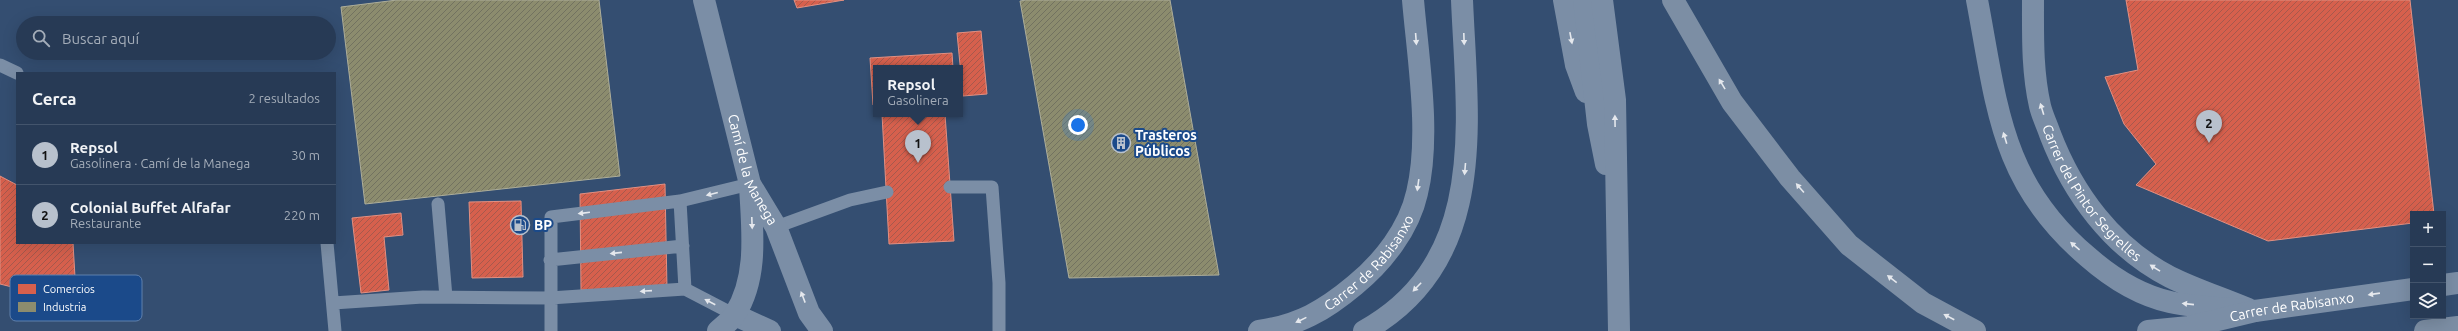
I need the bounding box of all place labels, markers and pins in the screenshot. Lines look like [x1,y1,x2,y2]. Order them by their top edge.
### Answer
pin: 2 [2196,110,2222,143]
place label: Trasteros Públicos [1135,127,1197,159]
pin: 1 [905,130,931,163]
building icon: Trasteros Públicos [1110,132,1132,154]
fuel station icon: BP [509,214,531,236]
place label: BP [534,217,552,233]

